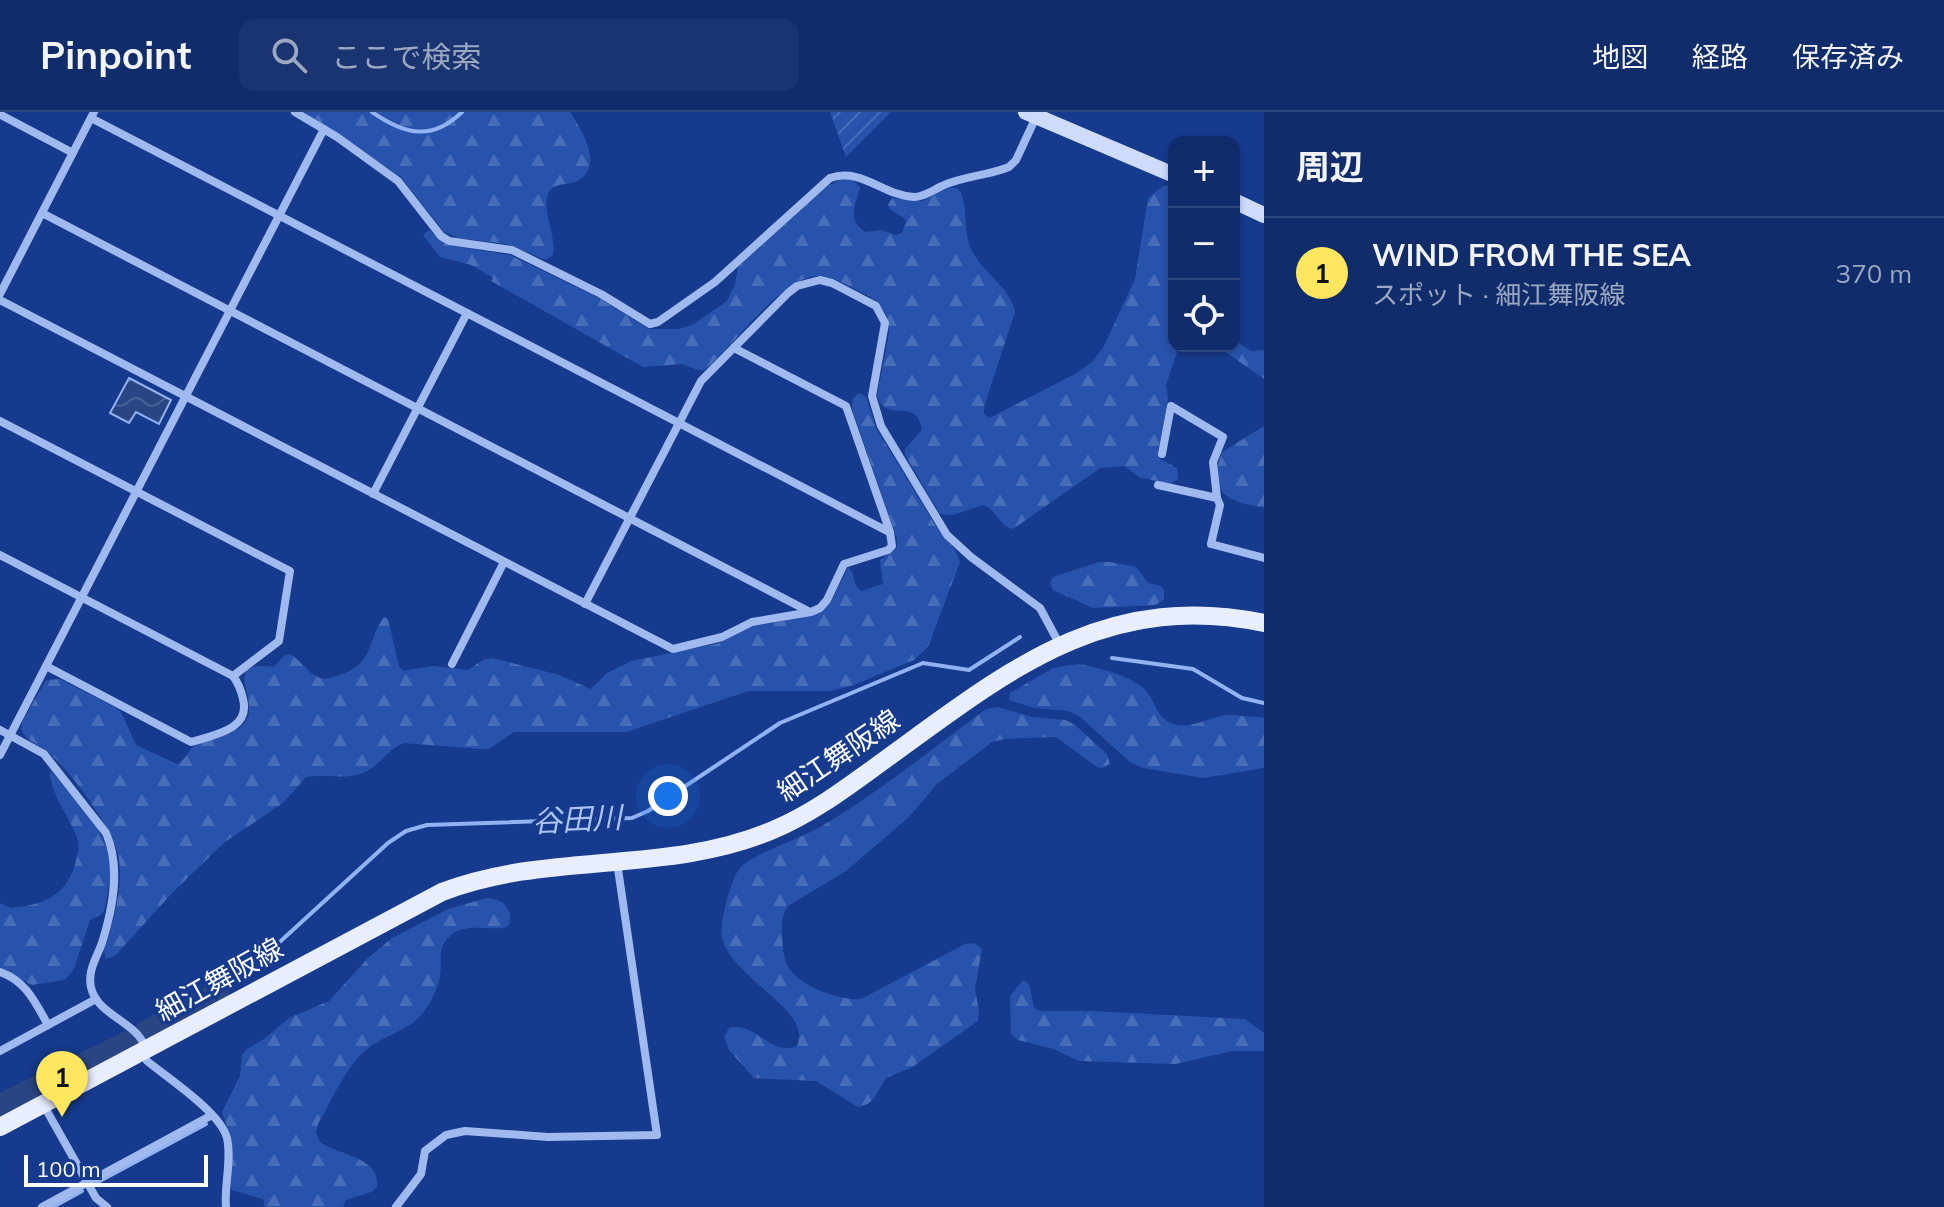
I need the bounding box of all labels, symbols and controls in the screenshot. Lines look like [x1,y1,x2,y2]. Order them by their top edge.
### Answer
search box [239,19,799,91]
text: Pinpoint [40,31,191,79]
icon: search [267,33,311,77]
text: ここで検索 [331,38,481,76]
text: 地図 [1592,39,1648,74]
text: 経路 [1692,39,1748,74]
text: 保存済み [1792,39,1904,74]
map controls [1168,136,1240,352]
button: + [1168,136,1240,208]
text: 周辺 [1296,145,1364,188]
button: − [1168,208,1240,280]
text: WIND FROM THE SEA [1372,236,1691,274]
text: 1 [1314,257,1330,290]
text: 370 m [1836,257,1912,290]
text: スポット · 細江舞阪線 [1372,278,1626,311]
button: locate [1168,280,1240,352]
street label: 細江舞阪線 [770,701,906,809]
your location [648,776,688,816]
water label: 谷田川 [531,798,626,840]
street label: 細江舞阪線 [149,930,289,1028]
pin: 1 [36,1051,88,1117]
scale bar [24,1151,208,1187]
text: 100 m [36,1155,101,1183]

